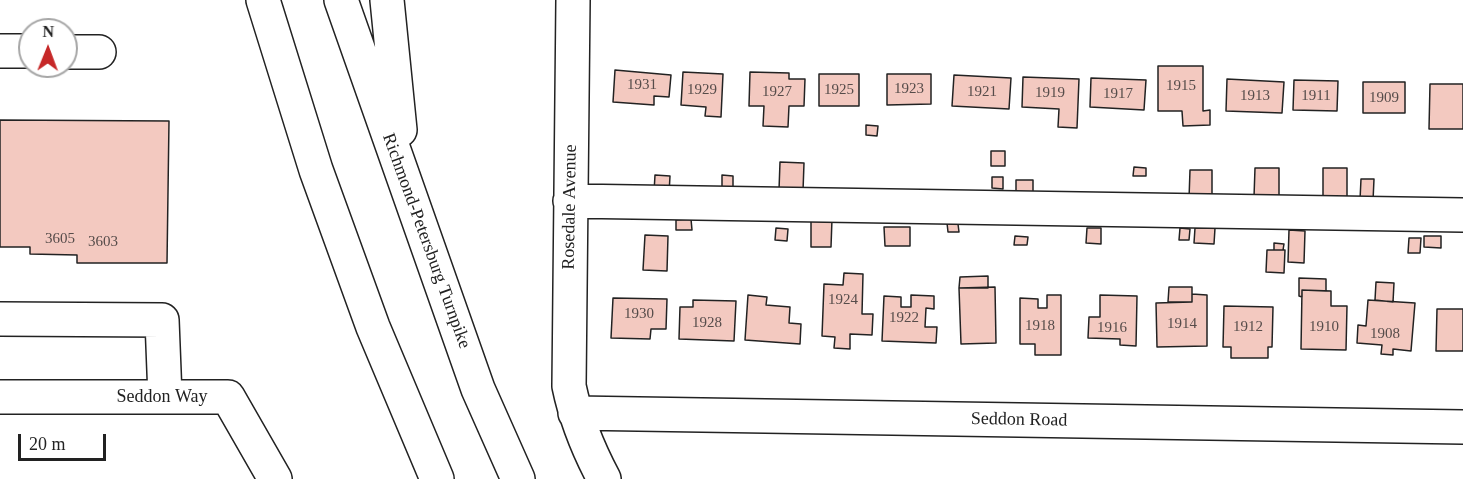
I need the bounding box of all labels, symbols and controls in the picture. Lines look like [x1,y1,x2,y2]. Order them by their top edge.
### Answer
north arrow [18,18,78,78]
text: N [42,23,54,40]
house number: 1931 [627,76,657,94]
house number: 1915 [1166,77,1196,95]
house number: 1923 [894,80,924,98]
house number: 1929 [687,81,717,99]
house number: 1925 [824,81,854,99]
house number: 1927 [762,83,792,101]
house number: 1921 [967,83,997,101]
house number: 1919 [1035,84,1065,102]
house number: 1917 [1103,85,1133,103]
house number: 1913 [1240,87,1270,105]
house number: 1911 [1301,87,1331,105]
house number: 1909 [1369,89,1399,107]
street label: Richmond-Petersburg Turnpike [377,130,475,352]
street label: Rosedale Avenue [558,144,582,270]
house number: 3605 [45,230,75,248]
house number: 3603 [88,233,118,251]
house number: 1924 [828,291,858,309]
house number: 1930 [624,305,654,323]
house number: 1922 [889,309,919,327]
house number: 1928 [692,314,722,332]
house number: 1914 [1167,315,1197,333]
house number: 1918 [1025,317,1055,335]
house number: 1912 [1233,318,1263,336]
house number: 1910 [1309,318,1339,336]
house number: 1916 [1097,319,1127,337]
house number: 1908 [1370,325,1400,343]
street label: Seddon Way [116,386,208,408]
street label: Seddon Road [971,408,1067,432]
scale bar [21,422,110,460]
text: 20 m [29,434,66,454]

